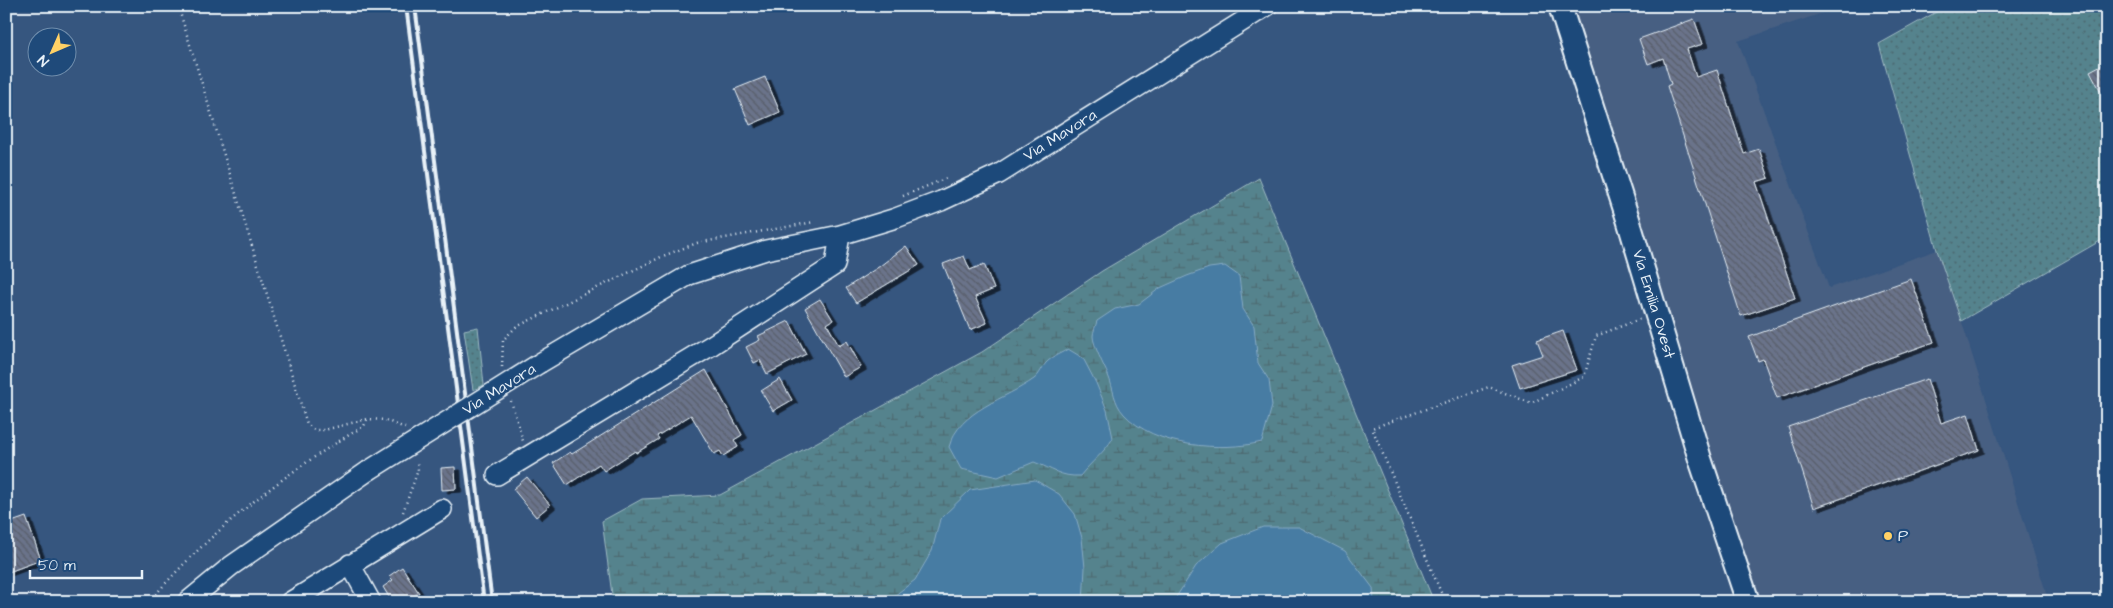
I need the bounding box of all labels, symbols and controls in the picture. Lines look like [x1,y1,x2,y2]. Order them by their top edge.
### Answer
north arrow [28,28,78,78]
text: N [33,50,54,71]
street label: Via Mavora [1019,104,1101,166]
street label: Via Emilia Ovest [1627,247,1681,362]
street label: Via Mavora [458,358,540,420]
place label: P [1898,525,1908,547]
marker: P [1882,530,1894,542]
scale bar [30,548,142,580]
text: 50 m [38,555,76,576]

